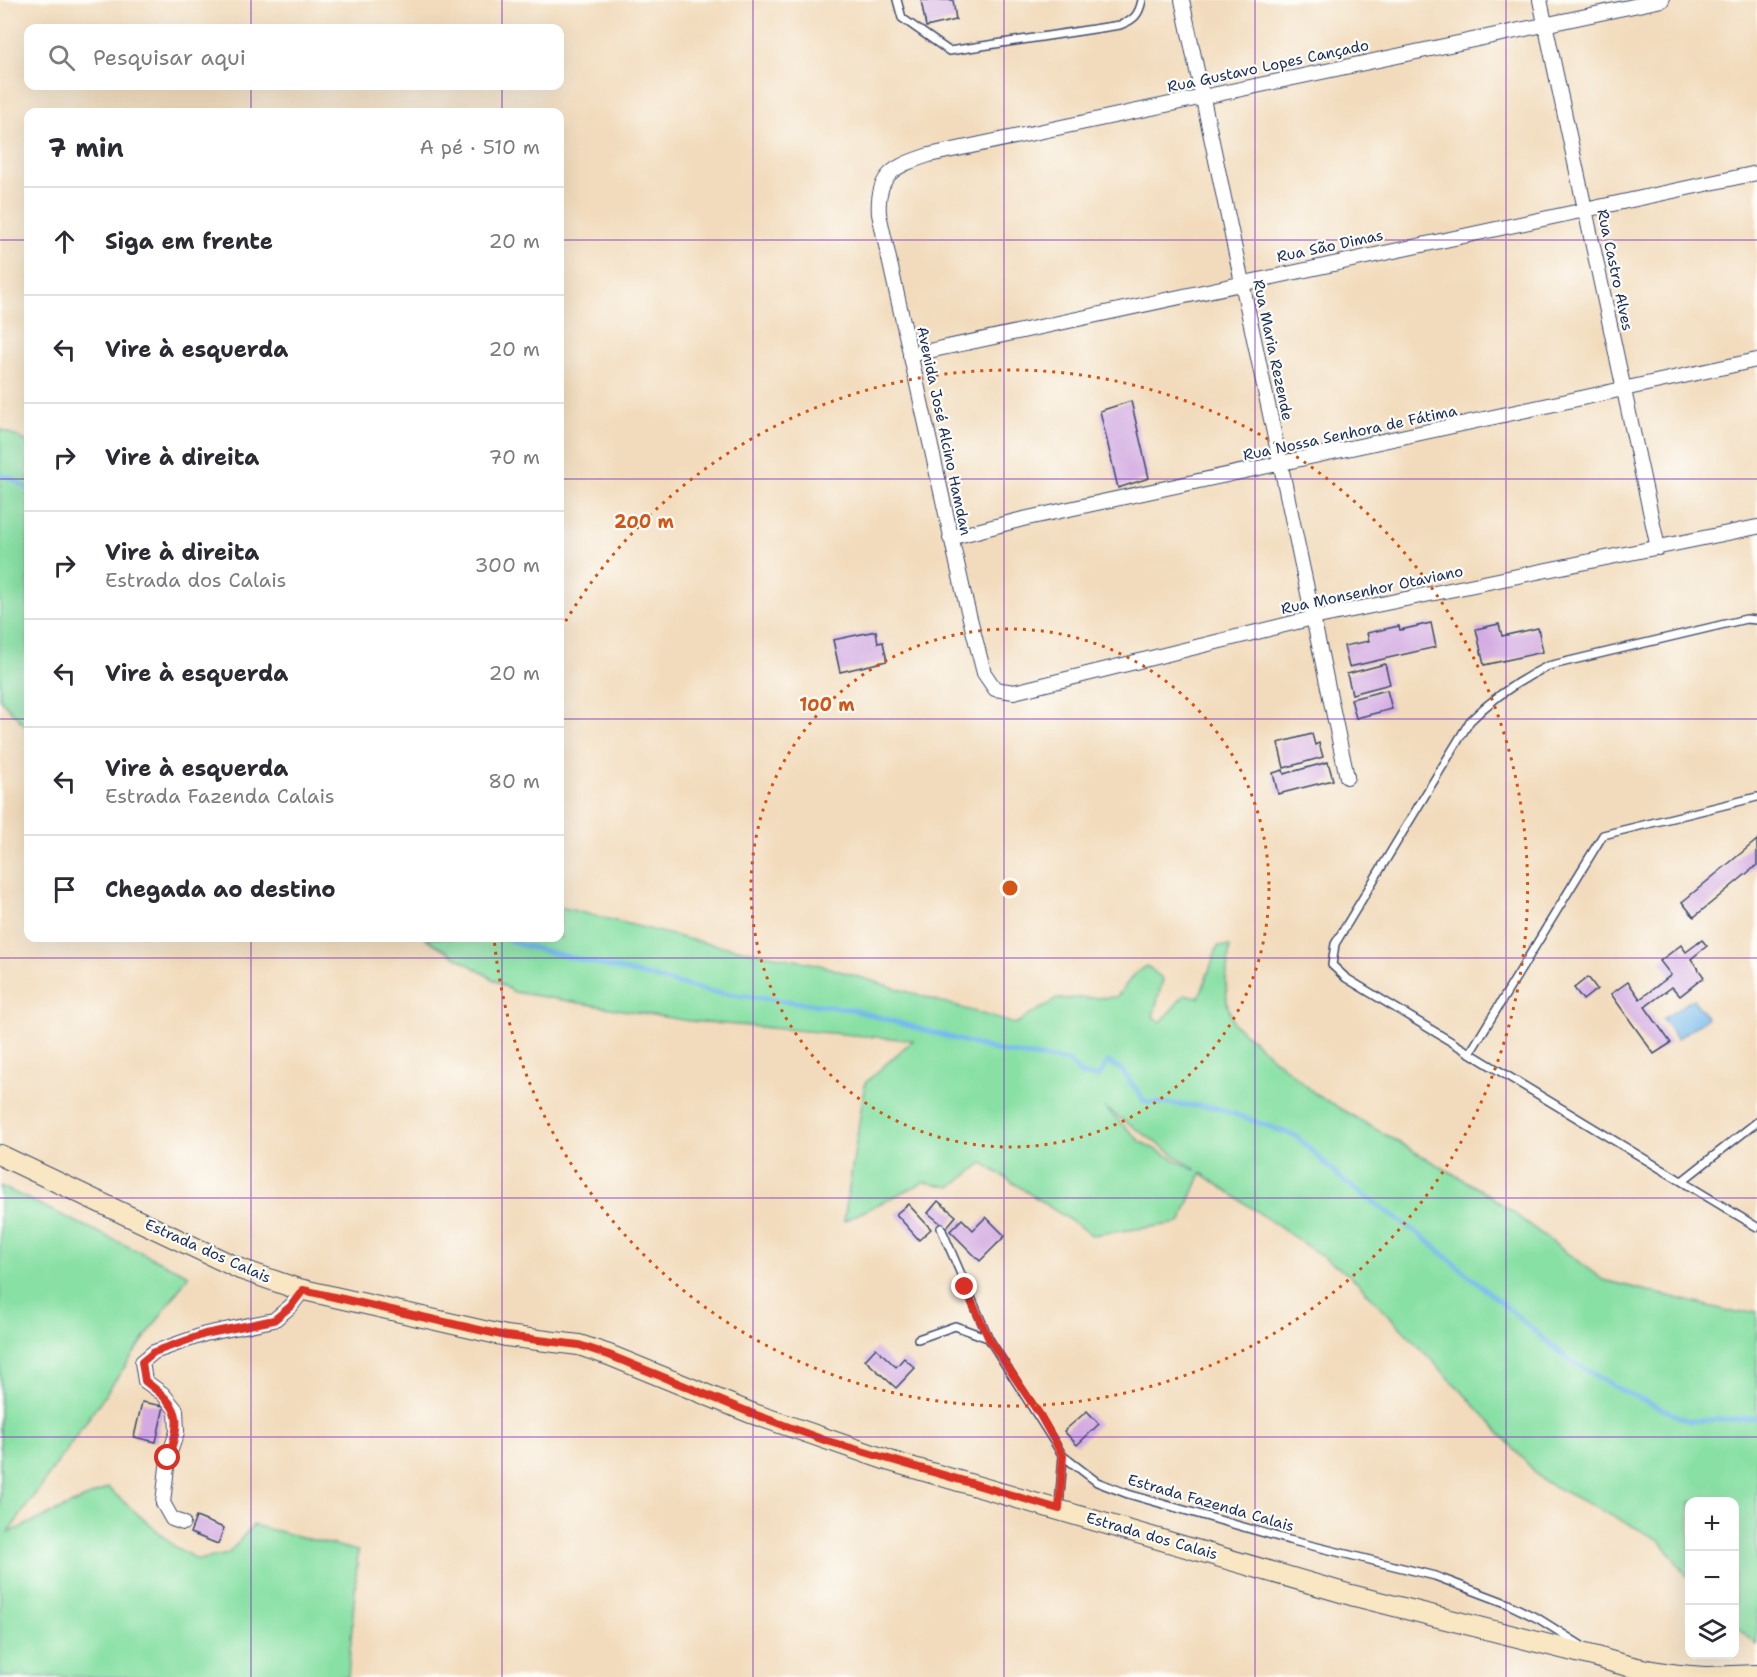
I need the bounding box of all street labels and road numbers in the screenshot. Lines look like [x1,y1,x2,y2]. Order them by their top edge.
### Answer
street label: Rua Gustavo Lopes Cançado [1165,35,1371,97]
street label: Rua Castro Alves [1592,207,1638,333]
street label: Rua São Dimas [1275,225,1385,267]
street label: Rua Maria Rezende [1248,278,1298,422]
street label: Avenida José Alcino Hamdan [912,325,976,537]
street label: Rua Nossa Senhora de Fátima [1241,400,1460,465]
street label: Rua Monsenhor Otaviano [1279,561,1465,619]
street label: Estrada dos Calais [142,1214,274,1288]
street label: Estrada Fazenda Calais [1125,1470,1297,1536]
street label: Estrada dos Calais [1084,1508,1220,1564]

